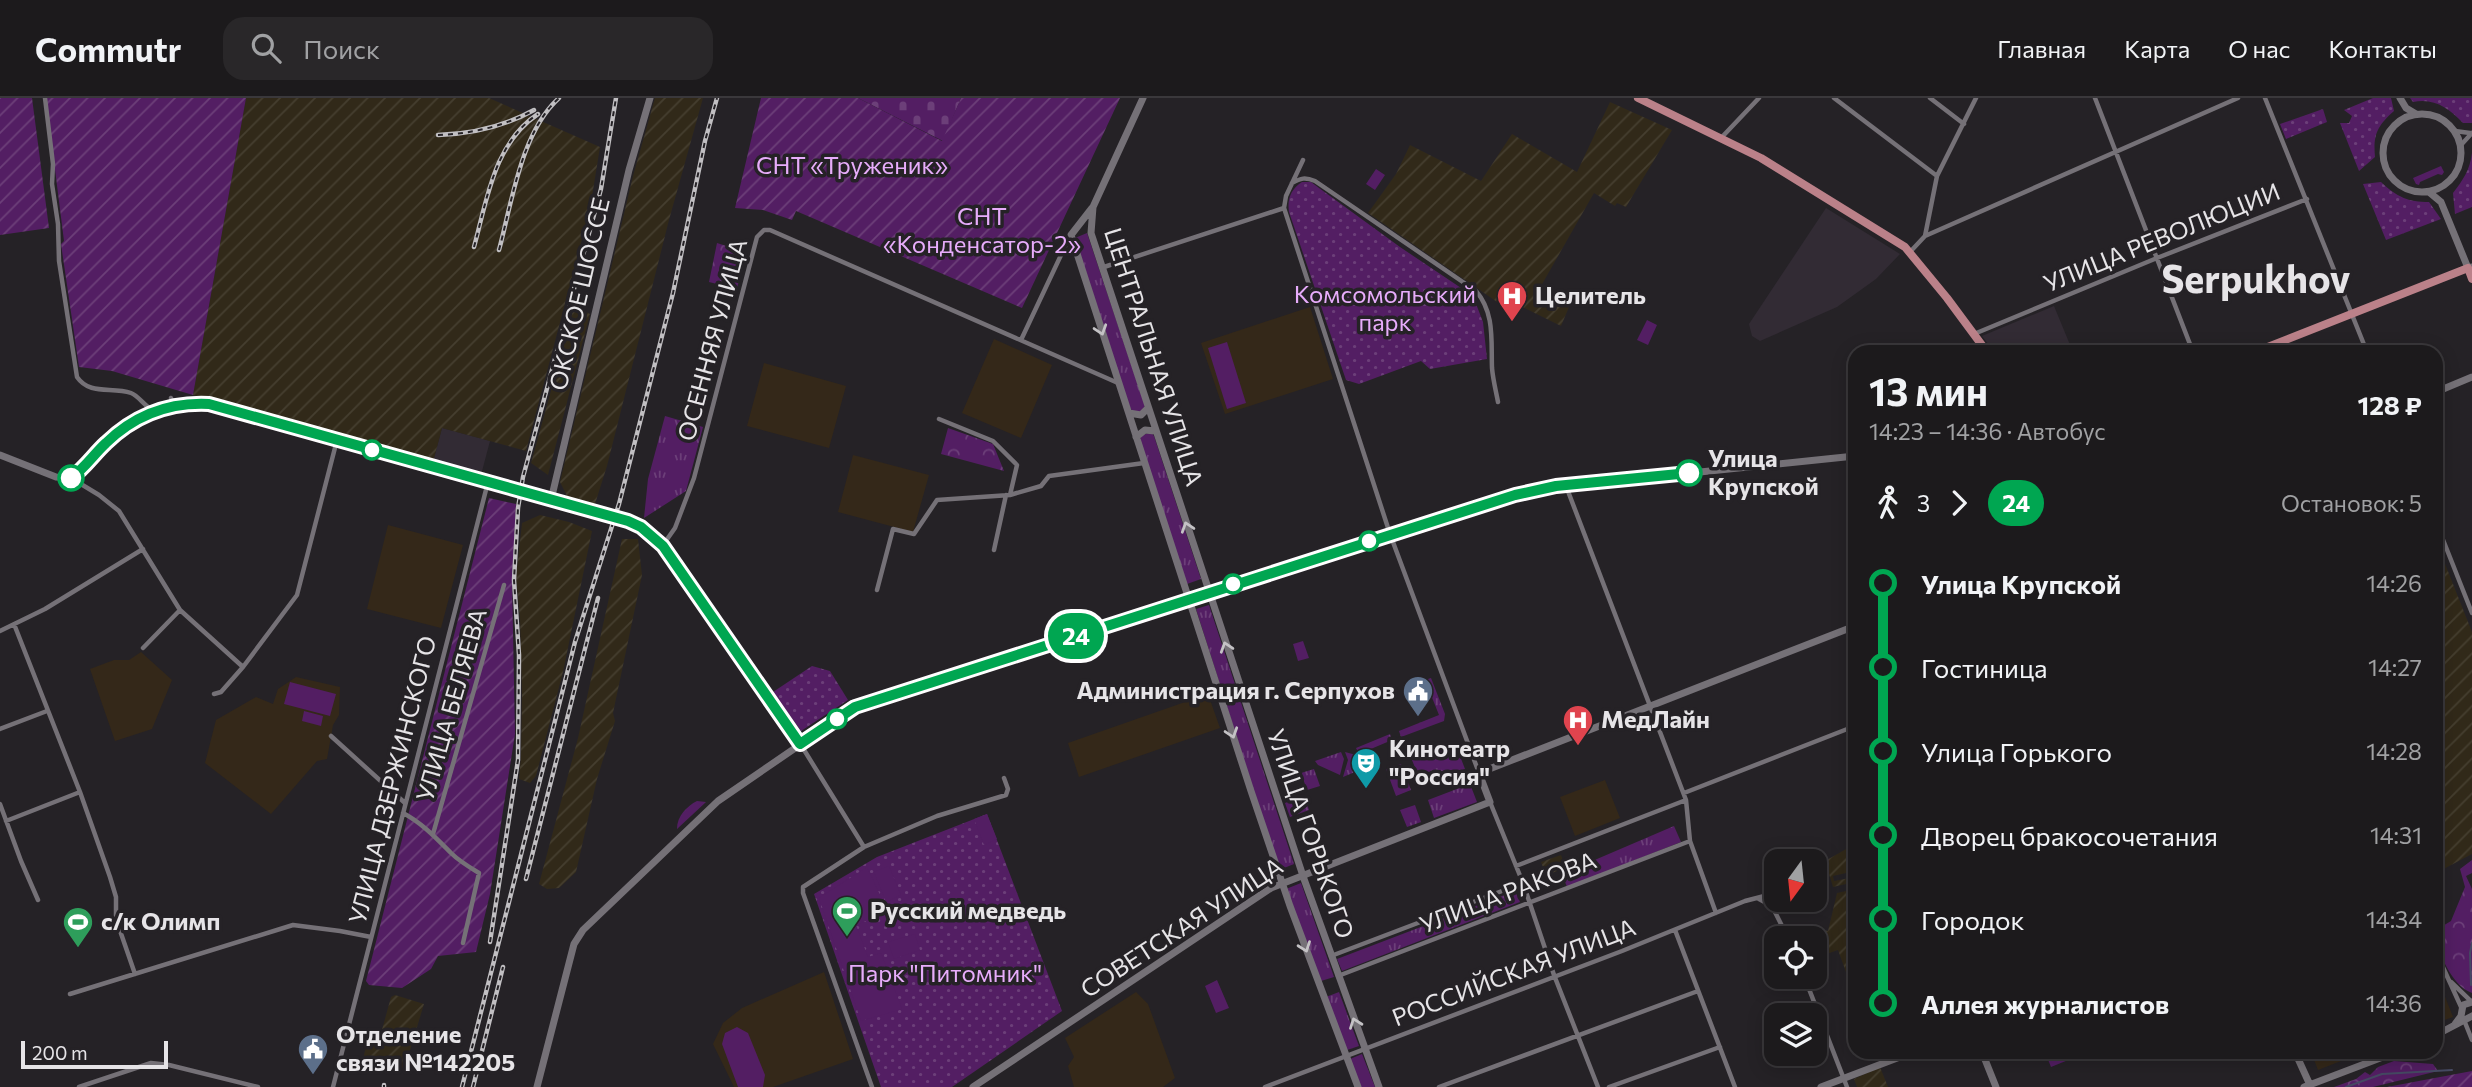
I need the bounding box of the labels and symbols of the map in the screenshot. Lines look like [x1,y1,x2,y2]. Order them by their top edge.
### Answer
park label: СНТ «Труженик» [756,150,948,179]
street label: УЛИЦА РЕВОЛЮЦИИ [2039,176,2284,297]
street label: ОКСКОЕ ШОССЕ [542,194,615,393]
park label: СНТ «Конденсатор-2» [883,201,1081,258]
street label: ЦЕНТРАЛЬНАЯ УЛИЦА [1099,224,1210,489]
street label: ОСЕННЯЯ УЛИЦА [671,235,752,444]
district label: Serpukhov [2161,254,2351,301]
park label: Комсомольский парк [1294,279,1476,336]
hospital icon: Целитель [1495,279,1529,323]
place label: Целитель [1535,280,1646,309]
one-way arrow [1093,323,1107,335]
unlabelled marker [362,440,382,460]
place label: Улица Крупской [1708,443,1819,500]
marker: Улица Крупской [1676,460,1702,486]
unlabelled marker [58,465,84,491]
one-way arrow [1181,522,1195,534]
unlabelled marker [1359,531,1379,551]
unlabelled marker [1223,574,1243,594]
street label: УЛИЦА БЕЛЯЕВА [409,605,492,804]
line badge: 24 [1044,613,1108,659]
street label: УЛИЦА ДЗЕРЖИНСКОГО [342,633,441,927]
one-way arrow [1220,641,1235,653]
public building icon: Администрация г. Серпухов [1401,674,1435,718]
place label: Администрация г. Серпухов [1076,675,1395,704]
hospital icon: МедЛайн [1561,703,1595,747]
place label: МедЛайн [1601,704,1710,733]
unlabelled marker [827,709,847,729]
street label: УЛИЦА ГОРЬКОГО [1262,725,1361,942]
one-way arrow [1223,727,1238,739]
place label: Кинотеатр "Россия" [1389,733,1510,790]
theatre icon: Кинотеатр "Россия" [1349,746,1383,790]
street label: УЛИЦА РАКОВА [1415,845,1600,939]
north arrow [1764,849,1827,912]
street label: СОВЕТСКАЯ УЛИЦА [1075,851,1288,1003]
sports icon: Русский медведь [830,894,864,938]
place label: Русский медведь [870,895,1066,924]
sports icon: с/к Олимп [61,905,95,949]
place label: с/к Олимп [101,906,220,935]
street label: РОССИЙСКАЯ УЛИЦА [1388,912,1639,1031]
one-way arrow [1297,940,1311,952]
park label: Парк "Питомник" [848,958,1042,987]
one-way arrow [1349,1018,1363,1030]
place label: Отделение связи №142205 [336,1019,515,1076]
public building icon: Отделение связи №142205 [296,1032,330,1076]
scale bar [21,1038,168,1070]

